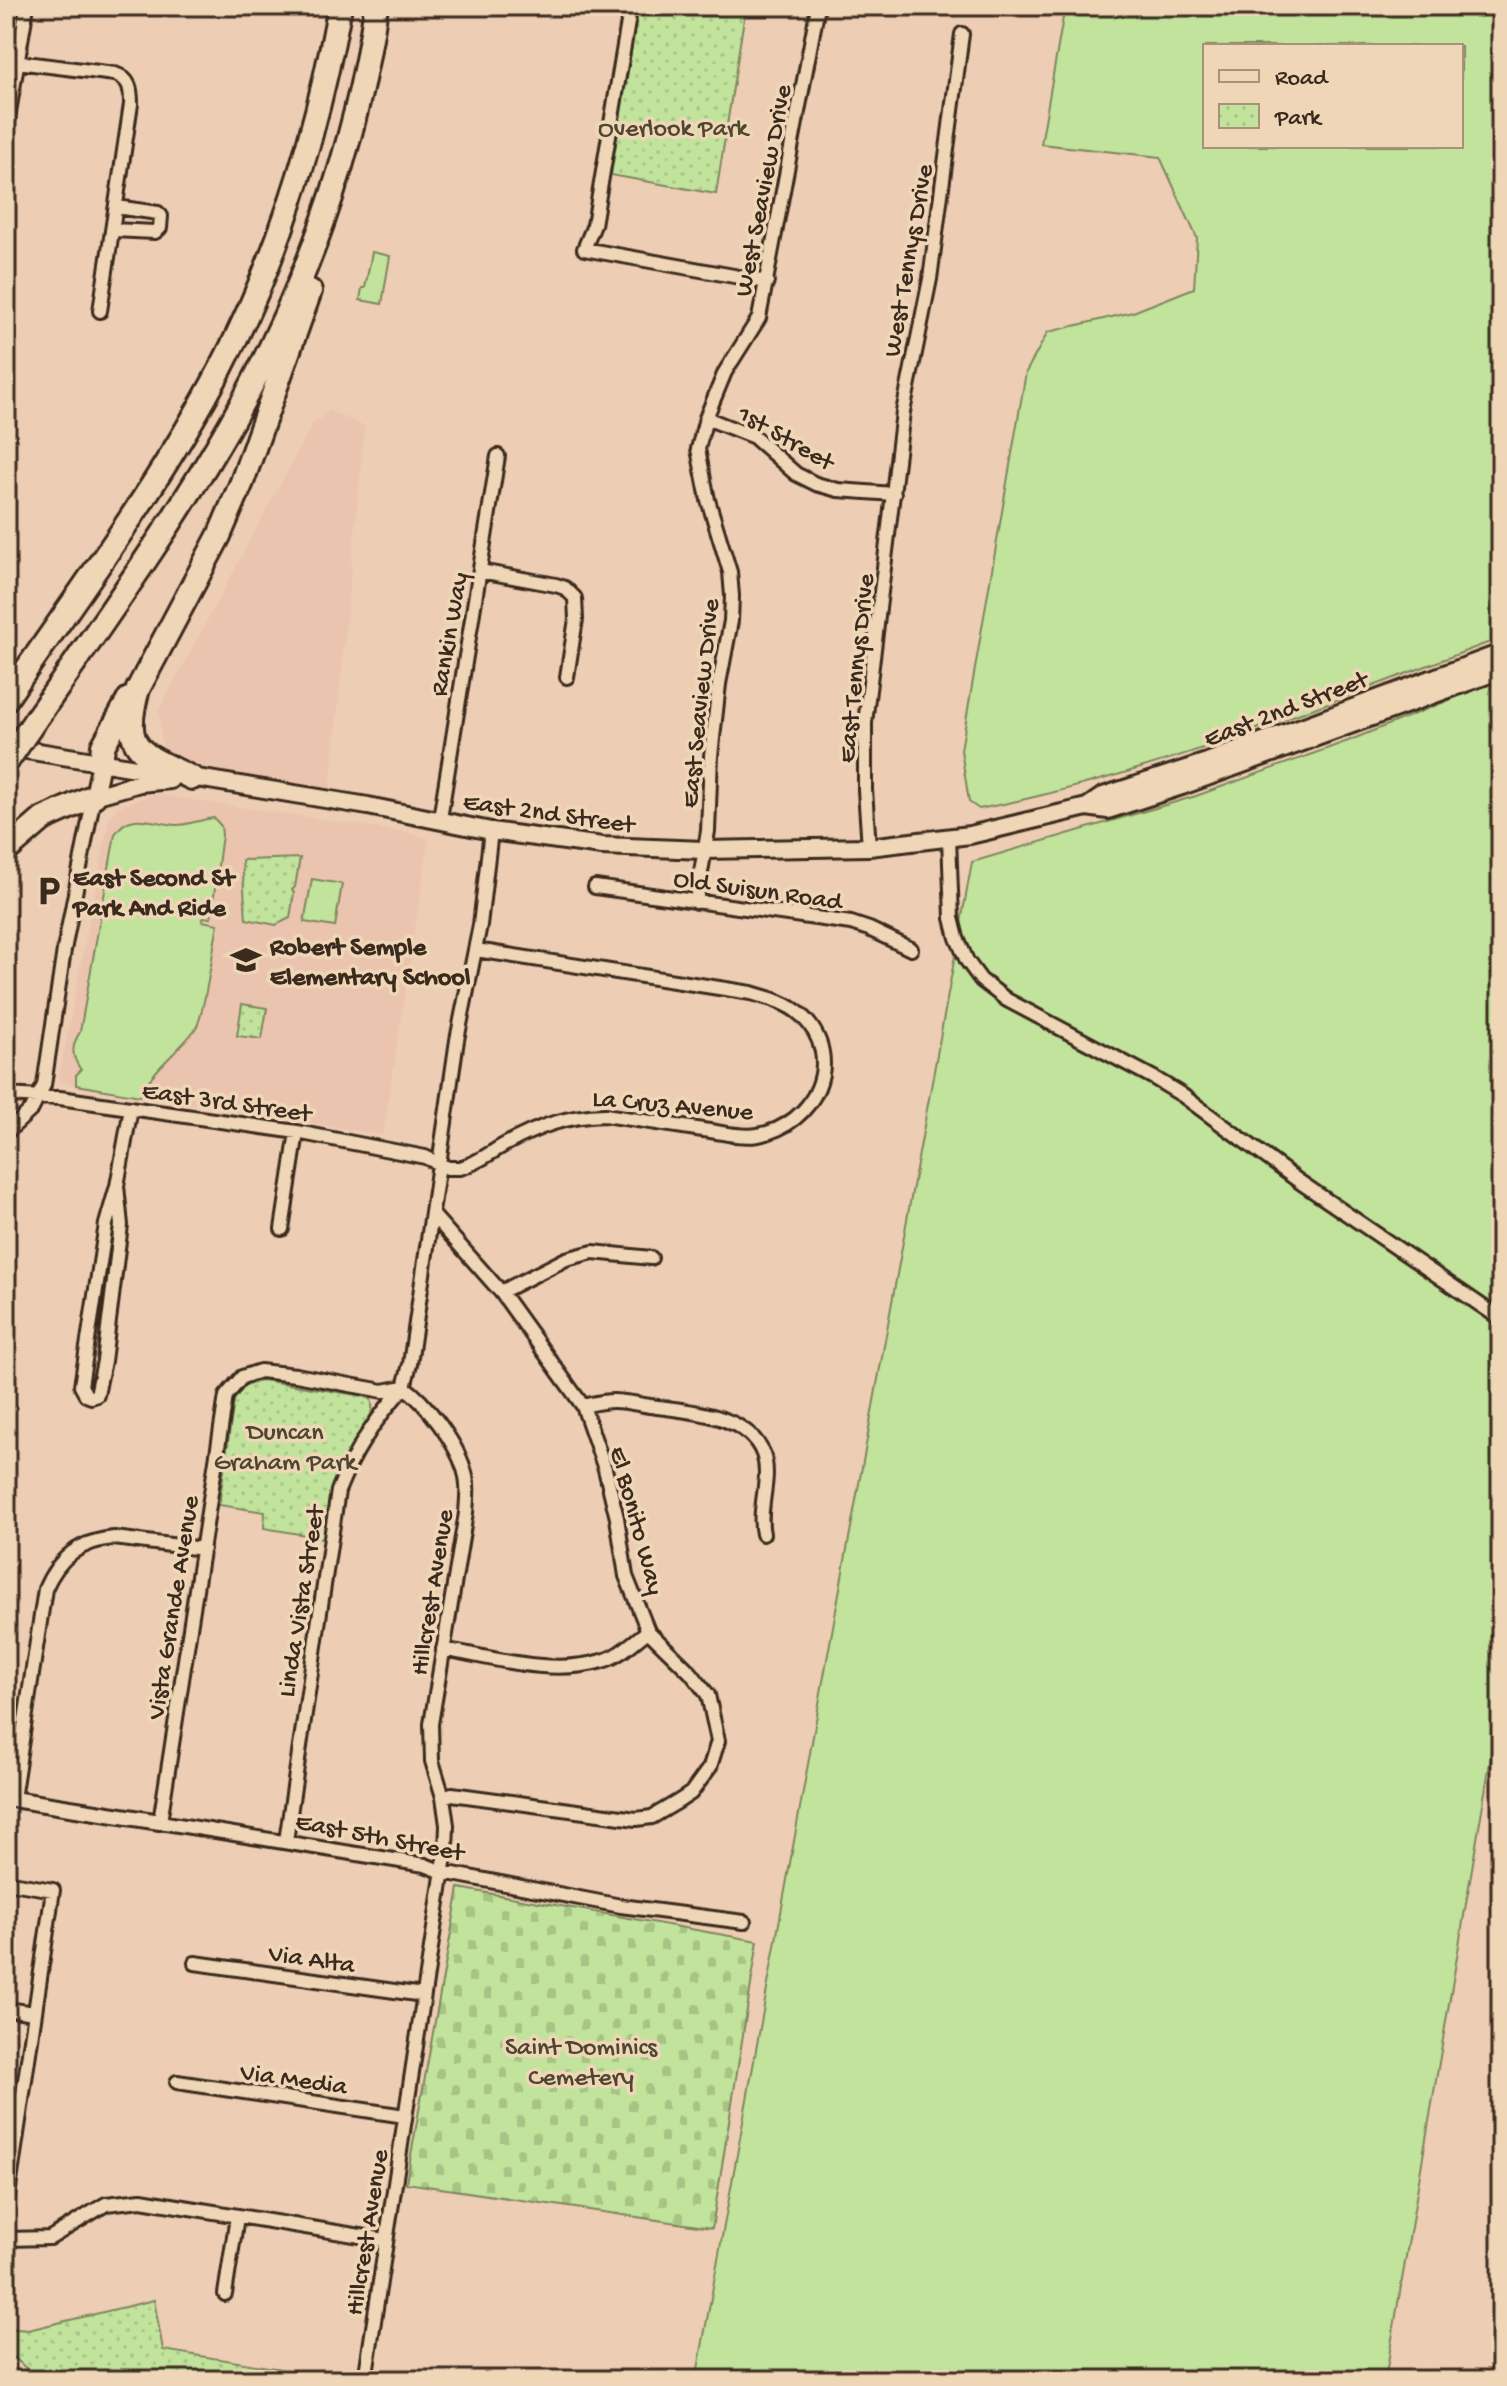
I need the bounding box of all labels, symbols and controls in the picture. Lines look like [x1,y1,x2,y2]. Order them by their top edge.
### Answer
legend [1203,44,1463,148]
text: Road [1275,65,1329,94]
street label: West Seaview Drive [730,82,801,299]
text: Park [1274,105,1323,134]
park label: Overlook Park [598,115,750,146]
street label: West Tennys Drive [878,161,943,360]
street label: 1st Street [730,399,841,481]
street label: Rankin Way [425,570,478,699]
street label: East Tennys Drive [833,572,884,765]
street label: East Seaview Drive [676,597,729,810]
street label: East 2nd Street [1200,665,1375,757]
street label: East 2nd Street [461,788,638,843]
place label: East Second St Park And Ride [71,865,237,926]
street label: Old Suisun Road [671,865,845,920]
parking icon: East Second St Park And Ride [32,874,66,908]
place label: Robert Semple Elementary School [269,934,471,995]
school or university icon: Robert Semple Elementary School [229,943,263,977]
street label: East 3rd Street [140,1077,315,1132]
street label: La Cruz Avenue [591,1085,755,1130]
park label: Duncan Graham Park [214,1419,359,1480]
street label: El Bonito Way [600,1444,669,1599]
street label: Vista Grande Avenue [142,1493,209,1723]
street label: Linda Vista Street [273,1501,334,1700]
street label: Hillcrest Avenue [406,1507,463,1678]
street label: East 5th Street [292,1808,468,1871]
street label: Via Alta [265,1940,358,1983]
park label: Saint Dominics Cemetery [505,2034,659,2095]
street label: Via Media [237,2058,350,2105]
street label: Hillcrest Avenue [341,2147,398,2318]

